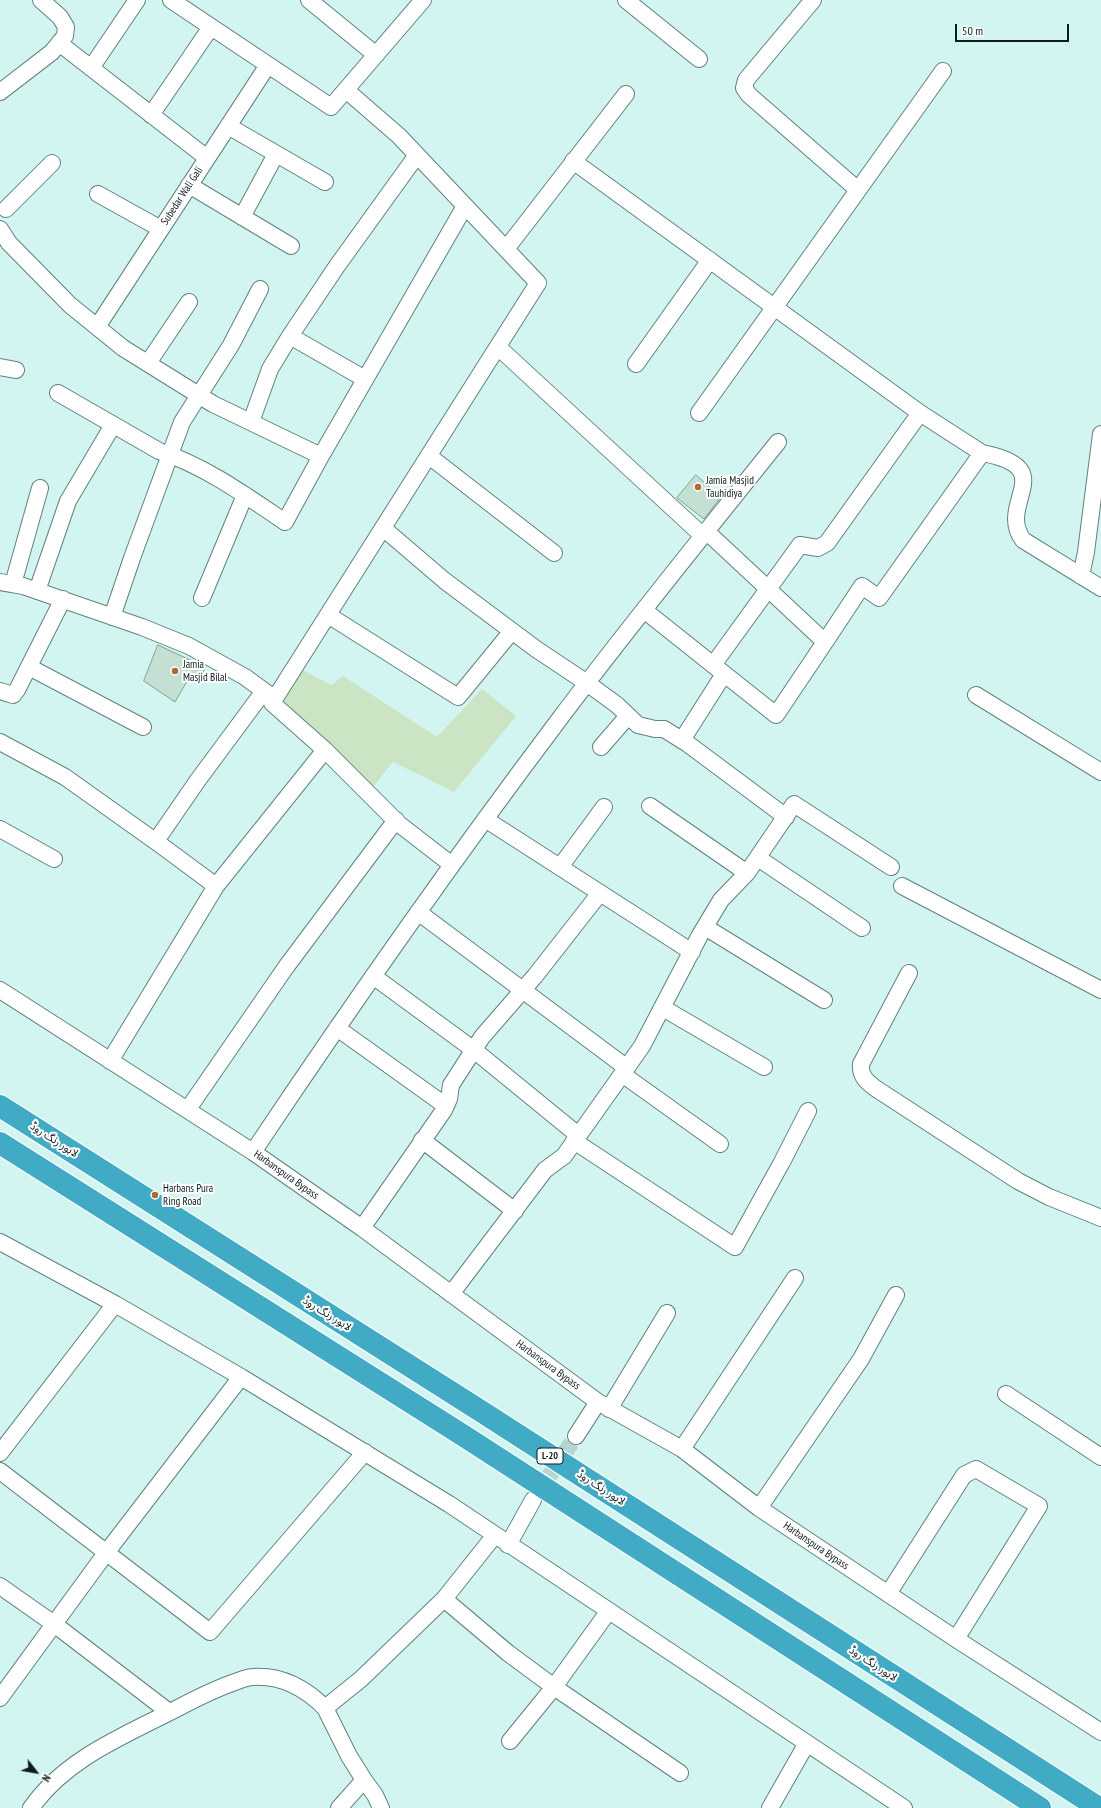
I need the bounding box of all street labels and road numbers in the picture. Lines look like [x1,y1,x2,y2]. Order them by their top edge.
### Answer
street label: Subedar Wali Gali [158,164,206,228]
street label: لاہور رنگ روڈ [27,1120,81,1160]
street label: Harbanspura Bypass [251,1148,321,1202]
street label: لاہور رنگ روڈ [300,1294,354,1334]
street label: Harbanspura Bypass [513,1337,583,1393]
road number: L-20 [537,1448,563,1464]
street label: لاہور رنگ روڈ [574,1468,628,1508]
street label: Harbanspura Bypass [781,1519,851,1573]
street label: لاہور رنگ روڈ [846,1644,900,1684]

